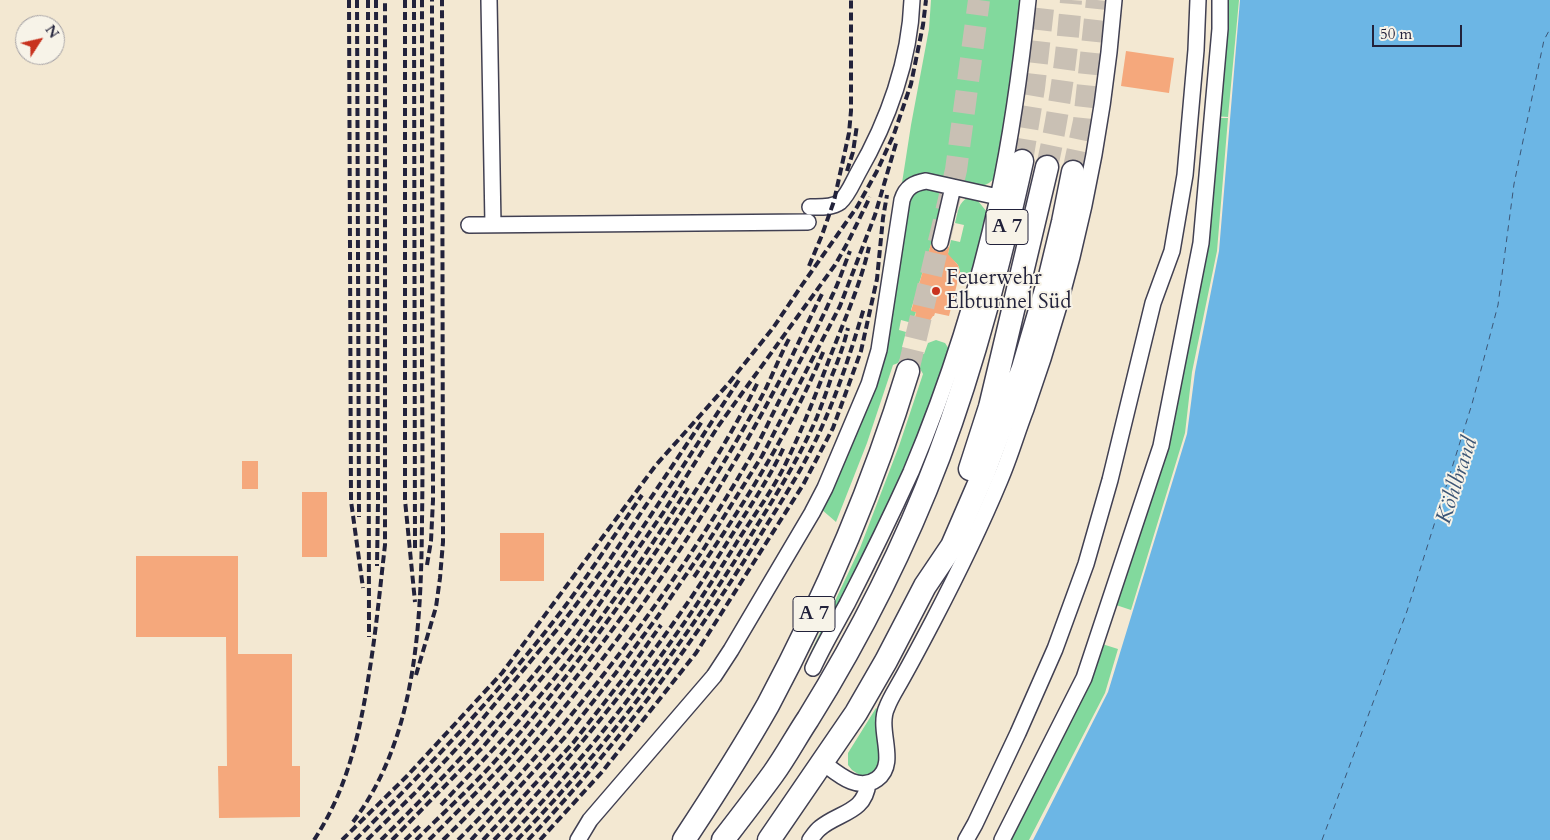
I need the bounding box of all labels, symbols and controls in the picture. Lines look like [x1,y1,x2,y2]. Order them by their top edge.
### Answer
north arrow [15,15,65,65]
scale bar [1375,15,1465,47]
text: N [41,21,63,42]
text: 50 m [1380,24,1412,44]
road number: A 7 [986,210,1028,244]
place label: Feuerwehr Elbtunnel Süd [946,266,1071,316]
marker: Feuerwehr Elbtunnel Süd [930,285,942,297]
water label: Köhlbrand [1432,434,1484,528]
road number: A 7 [793,596,835,632]

